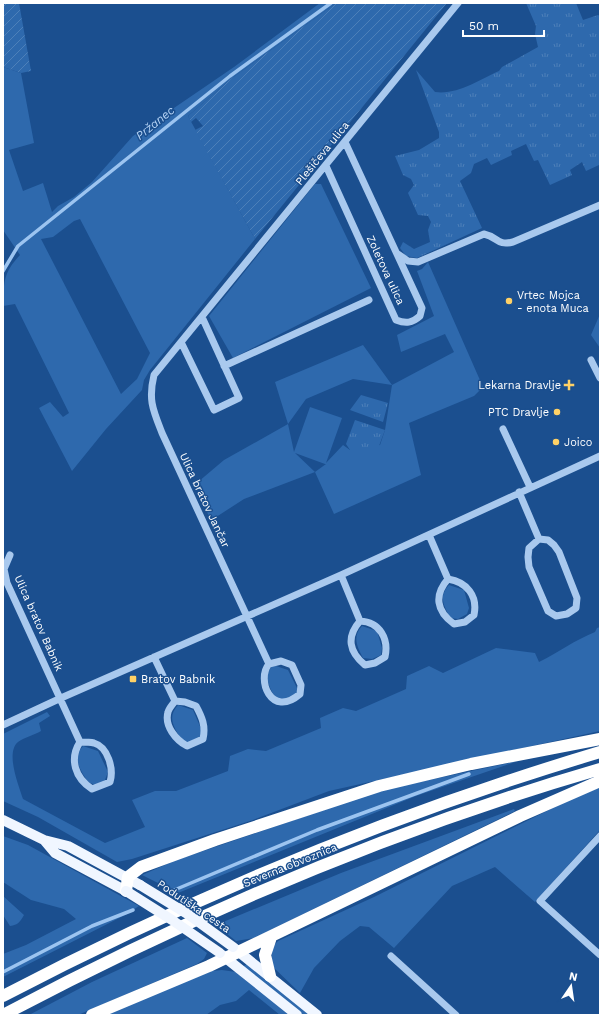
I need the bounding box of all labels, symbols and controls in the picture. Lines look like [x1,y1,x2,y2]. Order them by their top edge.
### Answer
scale bar [463,12,544,38]
text: 50 m [469,19,499,33]
water label: Pržanec [133,103,178,143]
street label: Plešičeva ulica [293,119,352,188]
street label: Zoletova ulica [364,234,407,307]
place label: Vrtec Mojca - enota Muca [517,289,589,315]
marker: Vrtec Mojca - enota Muca [504,296,514,306]
place label: Lekarna Dravlje [478,379,561,392]
marker: Lekarna Dravlje [564,380,574,390]
place label: PTC Dravlje [488,406,549,419]
marker: PTC Dravlje [552,407,562,417]
place label: Joico [564,436,592,449]
marker: Joico [551,437,561,447]
street label: Ulica bratov Jančar [177,451,232,550]
street label: Ulica bratov Babnik [11,573,66,673]
place label: Bratov Babnik [141,673,215,686]
marker: Bratov Babnik [128,674,138,684]
street label: Severna obvoznica [241,841,339,890]
street label: Podutiška cesta [155,877,233,936]
north arrow [551,966,591,1006]
text: N [568,969,579,984]

